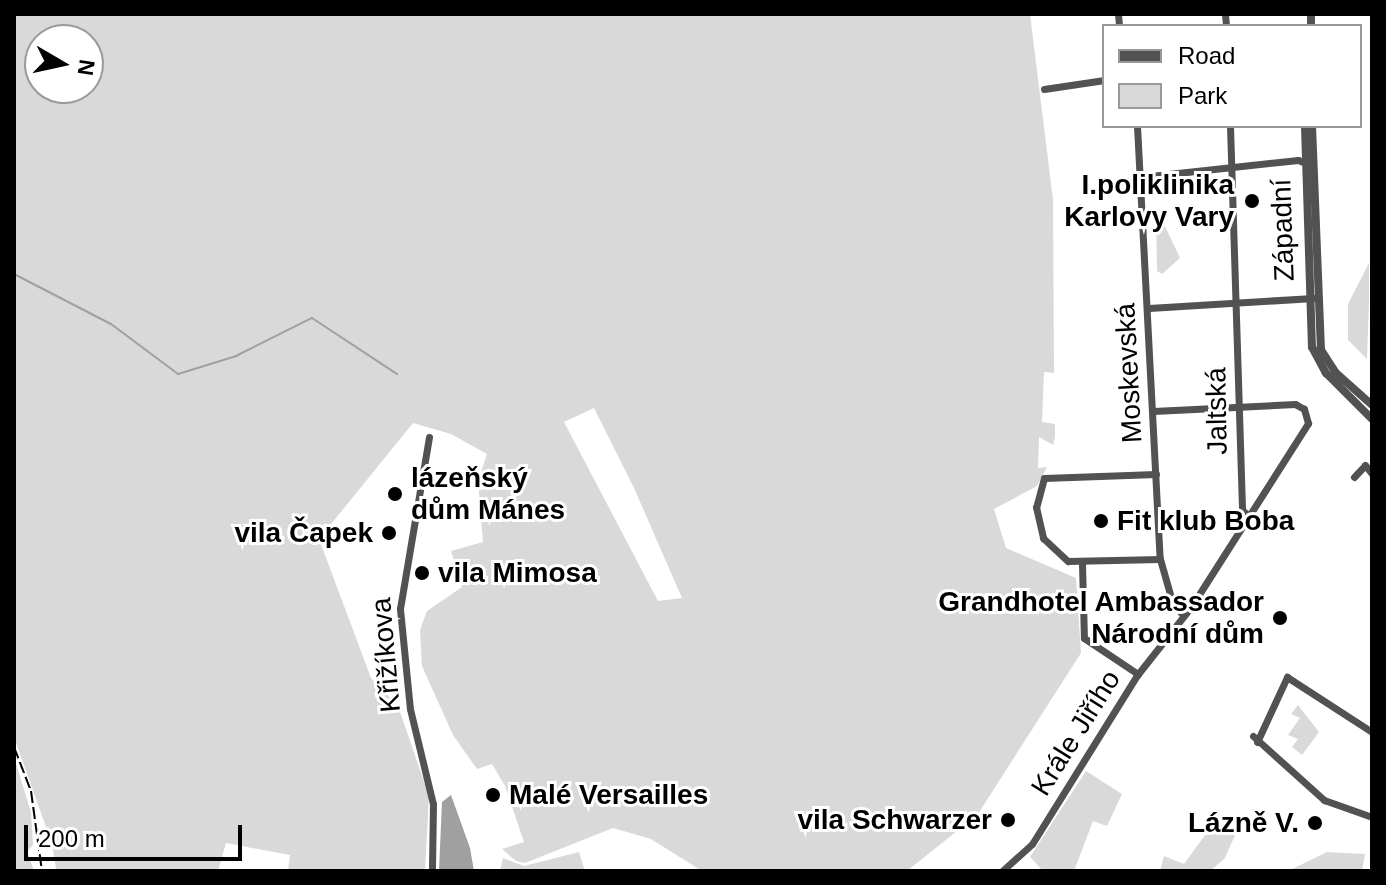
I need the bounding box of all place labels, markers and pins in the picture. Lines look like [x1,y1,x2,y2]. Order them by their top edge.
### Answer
place label: I.poliklinika Karlovy Vary [1064,168,1234,234]
marker: I.poliklinika Karlovy Vary [1241,190,1263,212]
place label: lázeňský dům Mánes [411,461,565,527]
marker: lázeňský dům Mánes [386,485,404,503]
place label: Fit klub Boba [1117,504,1294,538]
marker: Fit klub Boba [1092,512,1110,530]
place label: vila Čapek [234,516,373,550]
marker: vila Čapek [380,524,398,542]
place label: vila Mimosa [438,556,597,590]
marker: vila Mimosa [413,564,431,582]
place label: Grandhotel Ambassador Národní dům [937,585,1264,651]
marker: Grandhotel Ambassador Národní dům [1271,609,1289,627]
place label: Malé Versailles [509,778,708,812]
marker: Malé Versailles [484,786,502,804]
place label: vila Schwarzer [797,803,992,837]
place label: Lázně V. [1188,806,1299,840]
marker: vila Schwarzer [999,811,1017,829]
marker: Lázně V. [1306,814,1324,832]

